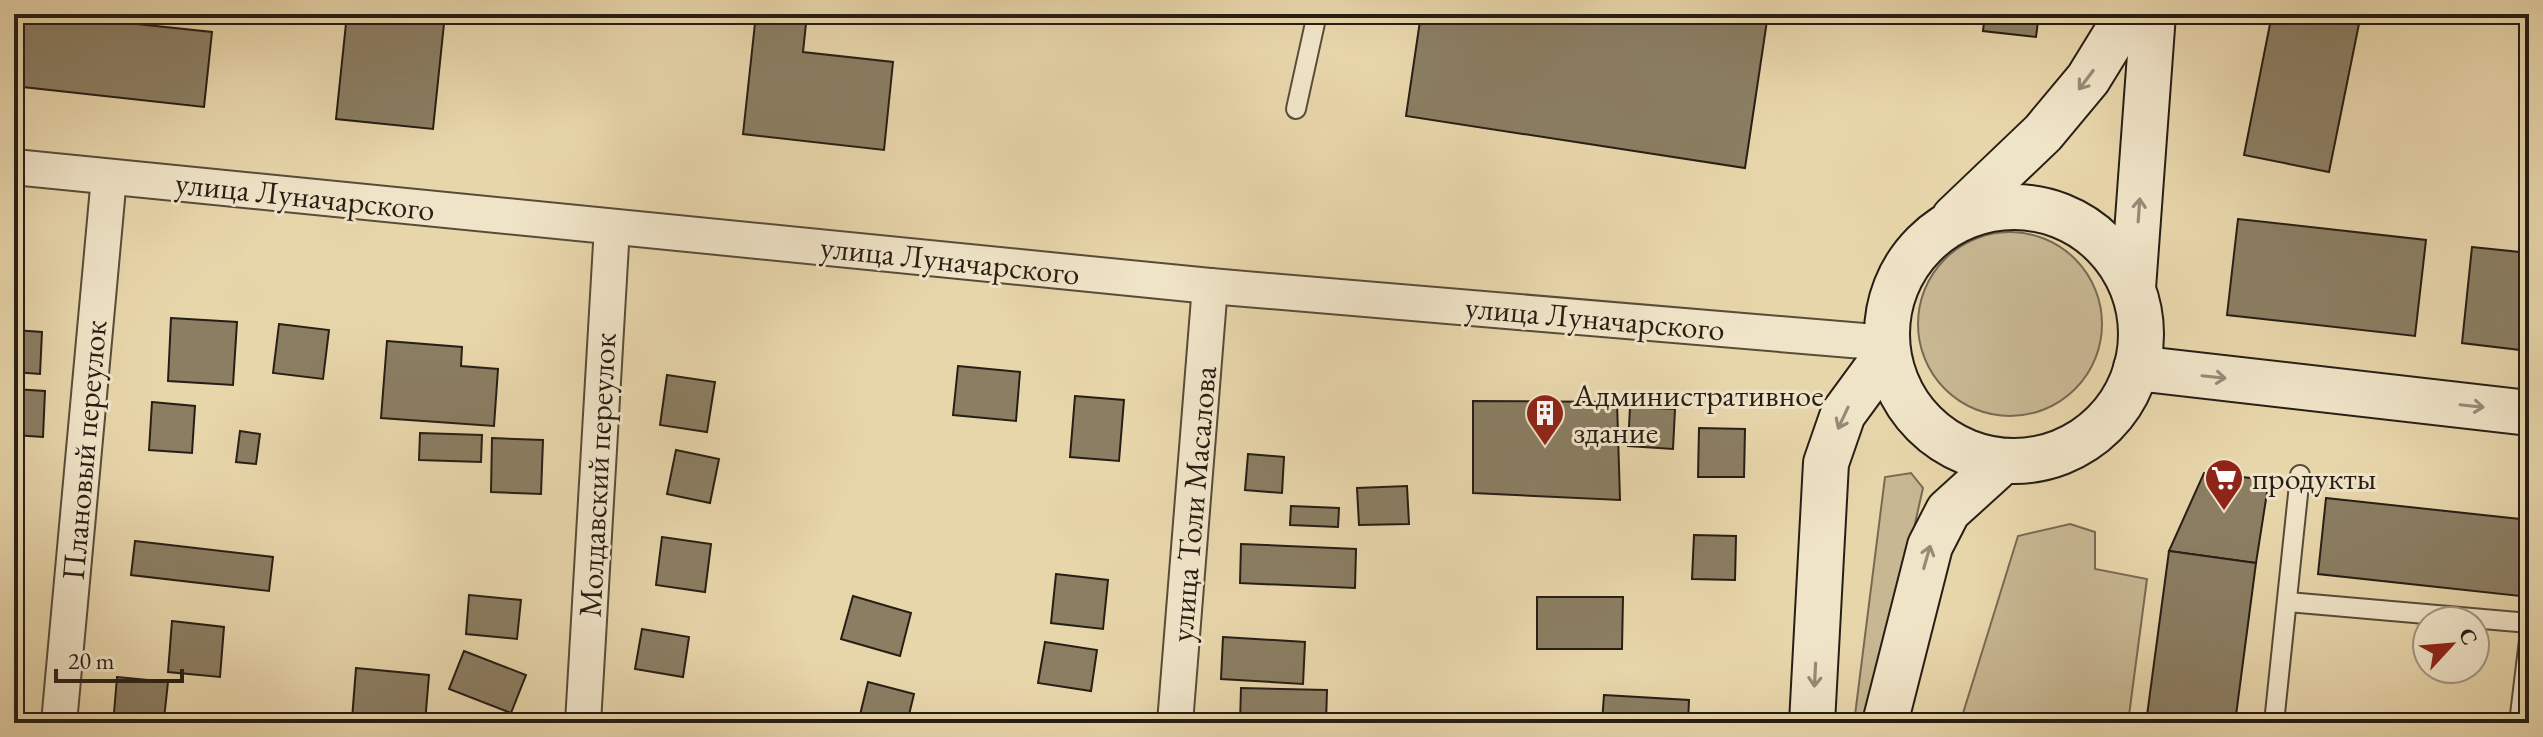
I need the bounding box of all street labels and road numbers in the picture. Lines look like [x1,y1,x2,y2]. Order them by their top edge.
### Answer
street label: улица Луначарского [173,161,437,231]
street label: улица Луначарского [818,225,1082,295]
street label: улица Луначарского [1463,286,1727,350]
street label: Плановый переулок [52,318,116,582]
street label: Молдавский переулок [569,332,625,618]
street label: улица Толи Масалова [1160,364,1226,644]

